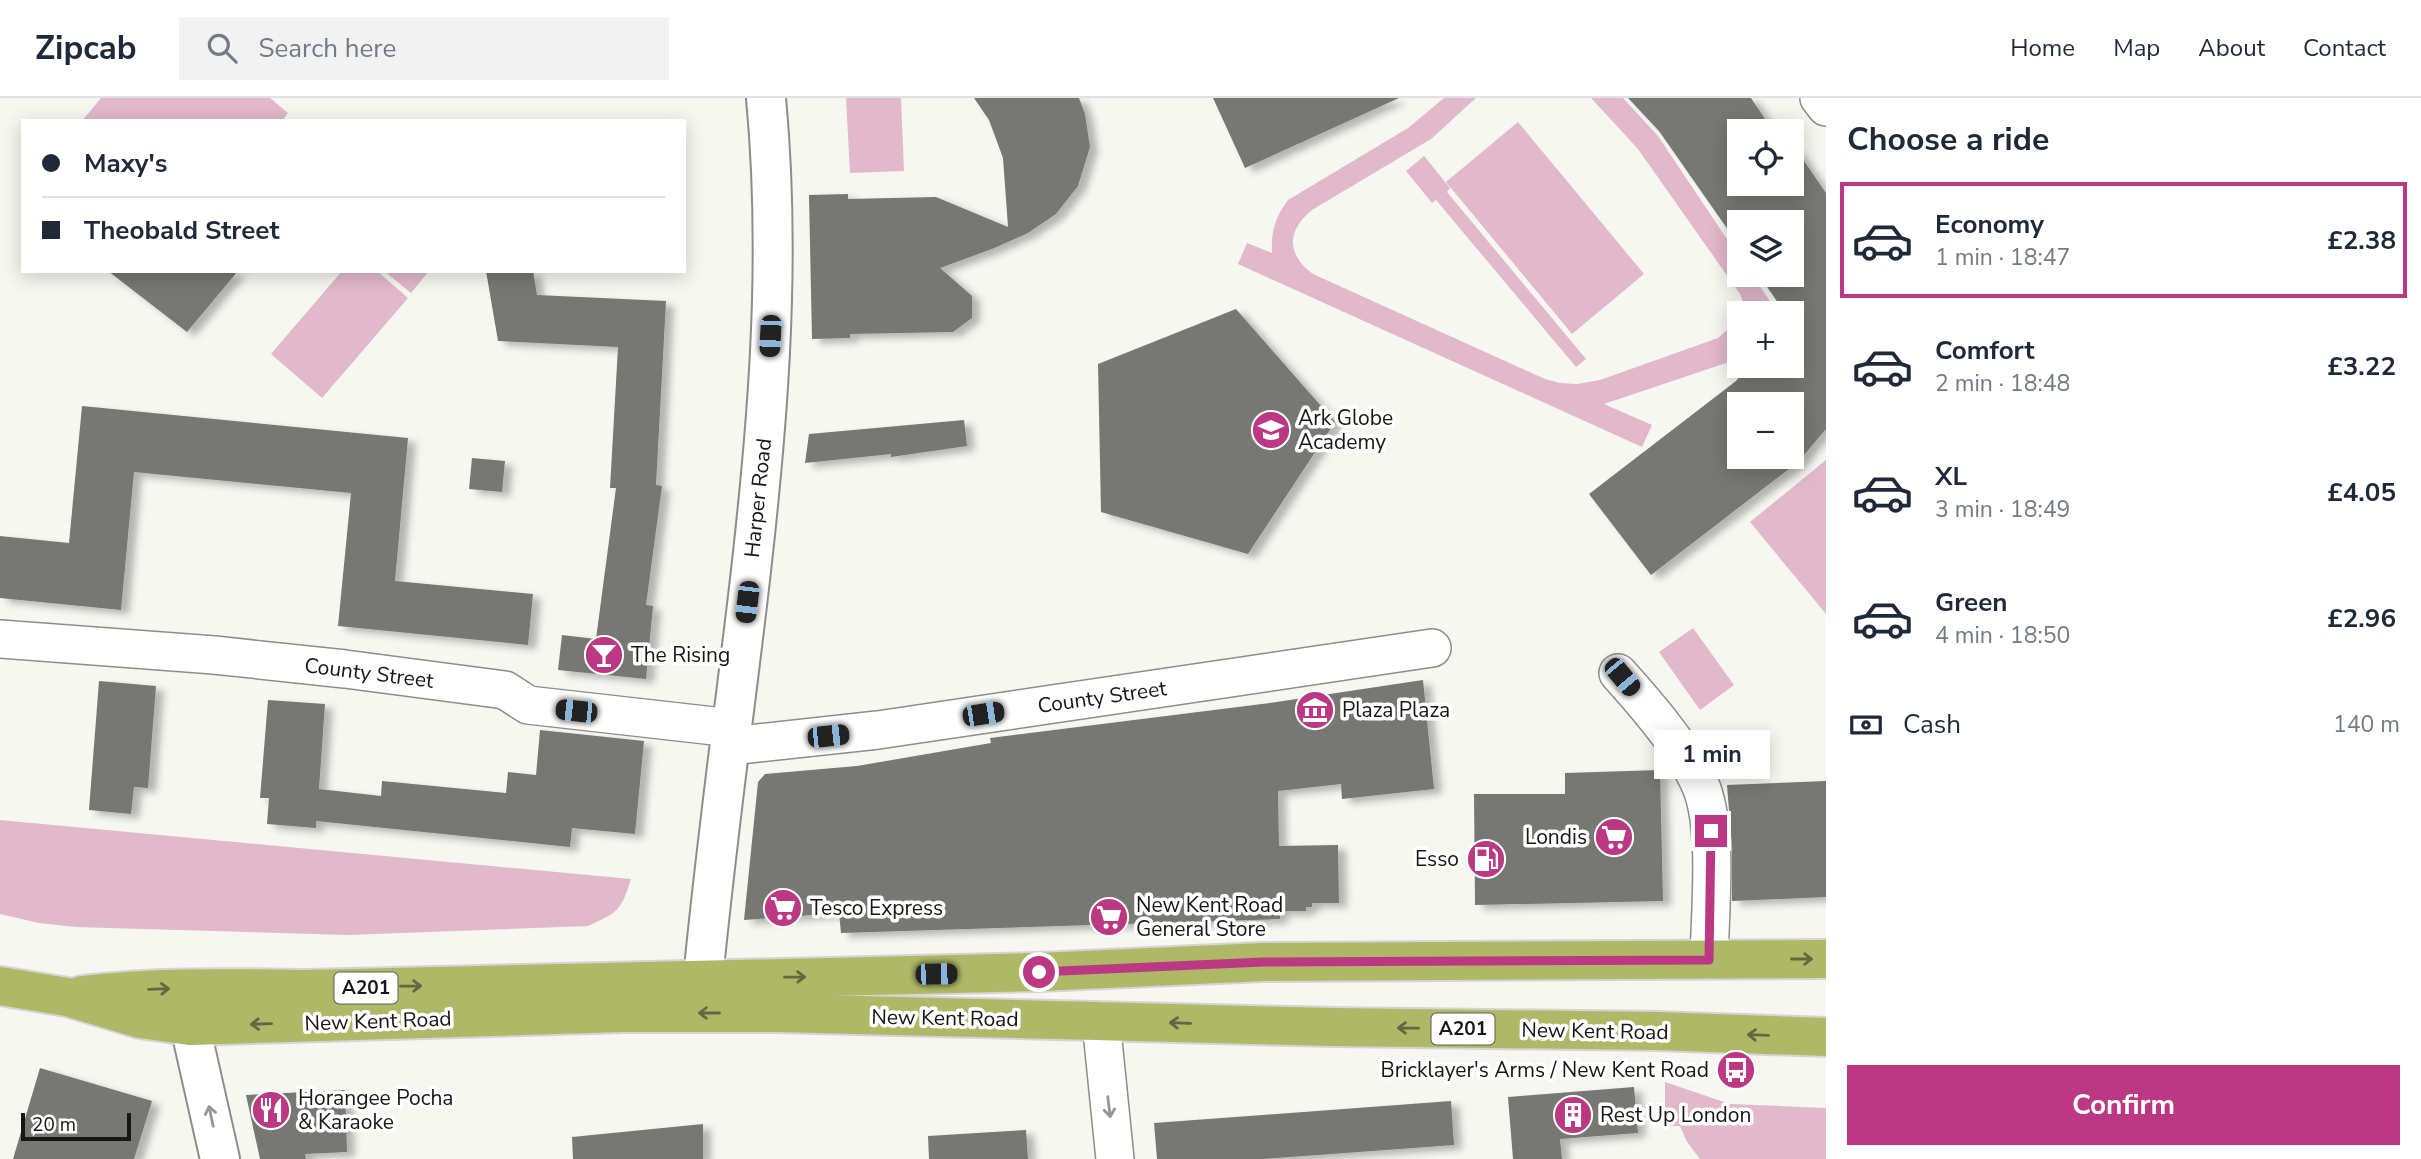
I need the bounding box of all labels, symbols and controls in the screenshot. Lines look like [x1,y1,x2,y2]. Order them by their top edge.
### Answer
search box [179,17,669,80]
text: Zipcab [35,26,137,71]
icon: search [203,29,241,67]
text: Search here [259,31,396,66]
text: Home [2010,32,2075,64]
text: Map [2113,32,2160,64]
text: About [2198,32,2265,64]
text: Contact [2303,32,2386,64]
text: Choose a ride [1847,118,2049,161]
map controls [1727,119,1804,469]
button: locate [1727,119,1804,196]
text: Maxy's [84,146,167,181]
text: Economy [1935,207,2044,242]
icon: car [1851,209,1914,272]
button: layers [1727,210,1804,287]
text: Theobald Street [84,213,279,248]
text: £2.38 [2327,223,2396,258]
text: 1 min · 18:47 [1935,242,2070,273]
button: + [1727,301,1804,378]
car [759,314,782,358]
text: Comfort [1935,333,2035,368]
icon: car [1851,335,1914,398]
text: £3.22 [2327,349,2396,384]
text: 2 min · 18:48 [1935,368,2070,399]
button: − [1727,392,1804,469]
place label: Ark Globe Academy [1298,404,1393,456]
school or university icon: Ark Globe Academy [1250,409,1292,451]
street label: Harper Road [738,437,778,559]
text: XL [1935,459,1967,494]
icon: car [1851,461,1914,524]
text: £4.05 [2327,475,2396,510]
text: 3 min · 18:49 [1935,494,2070,525]
car [735,580,760,624]
text: Green [1935,585,2008,620]
icon: car [1851,587,1914,650]
text: £2.96 [2327,601,2396,636]
text: 4 min · 18:50 [1935,620,2070,651]
bar icon: The Rising [583,634,625,676]
place label: The Rising [631,641,730,669]
street label: County Street [303,651,436,695]
car [1601,654,1644,700]
street label: County Street [1036,674,1169,720]
museum icon: Plaza Plaza [1294,689,1336,731]
place label: Plaza Plaza [1342,696,1450,724]
car [555,698,598,724]
car [961,700,1006,728]
icon: cash [1847,706,1885,744]
text: Cash [1903,707,1961,742]
text: 140 m [2333,709,2400,740]
car [807,723,850,749]
callout: 1 min [1653,730,1769,778]
text: 1 min [1682,739,1742,770]
route end [1695,815,1727,847]
supermarket icon: Londis [1593,816,1635,858]
place label: Londis [1525,823,1587,851]
fuel station icon: Esso [1465,838,1507,880]
place label: Esso [1415,845,1459,873]
supermarket icon: Tesco Express [762,887,804,929]
place label: New Kent Road General Store [1136,891,1283,943]
place label: Tesco Express [810,894,943,922]
supermarket icon: New Kent Road General Store [1088,896,1130,938]
one-way arrow [1790,952,1813,966]
route start [1023,956,1055,988]
car [915,963,958,985]
one-way arrow [783,970,806,984]
road number: A201 [334,972,398,1004]
one-way arrow [399,980,422,993]
one-way arrow [147,982,170,995]
street label: New Kent Road [871,1003,1019,1033]
street label: New Kent Road [304,1004,452,1038]
one-way arrow [697,1006,720,1020]
road number: A201 [1432,1014,1494,1044]
street label: New Kent Road [1521,1016,1669,1046]
one-way arrow [1169,1017,1192,1030]
one-way arrow [250,1018,273,1031]
one-way arrow [1397,1021,1420,1035]
one-way arrow [1747,1029,1770,1042]
bus stop icon: Bricklayer's Arms / New Kent Road [1715,1049,1757,1091]
place label: Bricklayer's Arms / New Kent Road [1381,1056,1709,1084]
button: Confirm [1847,1065,2400,1145]
place label: Horangee Pocha & Karaoke [298,1084,453,1136]
restaurant icon: Horangee Pocha & Karaoke [250,1089,292,1131]
building icon: Rest Up London [1552,1094,1594,1136]
one-way arrow [1102,1095,1115,1117]
place label: Rest Up London [1600,1101,1751,1129]
one-way arrow [203,1105,216,1127]
scale bar [21,1110,131,1142]
text: 20 m [32,1112,76,1138]

